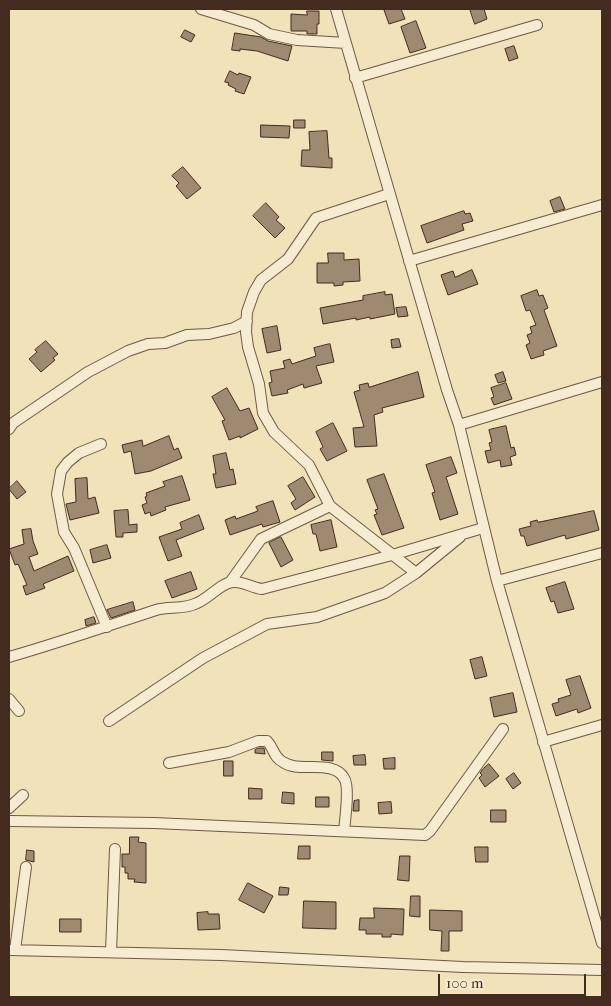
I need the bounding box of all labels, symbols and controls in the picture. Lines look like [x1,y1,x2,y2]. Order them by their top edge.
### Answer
scale bar [441,964,588,996]
text: 100 m [446,974,484,992]

